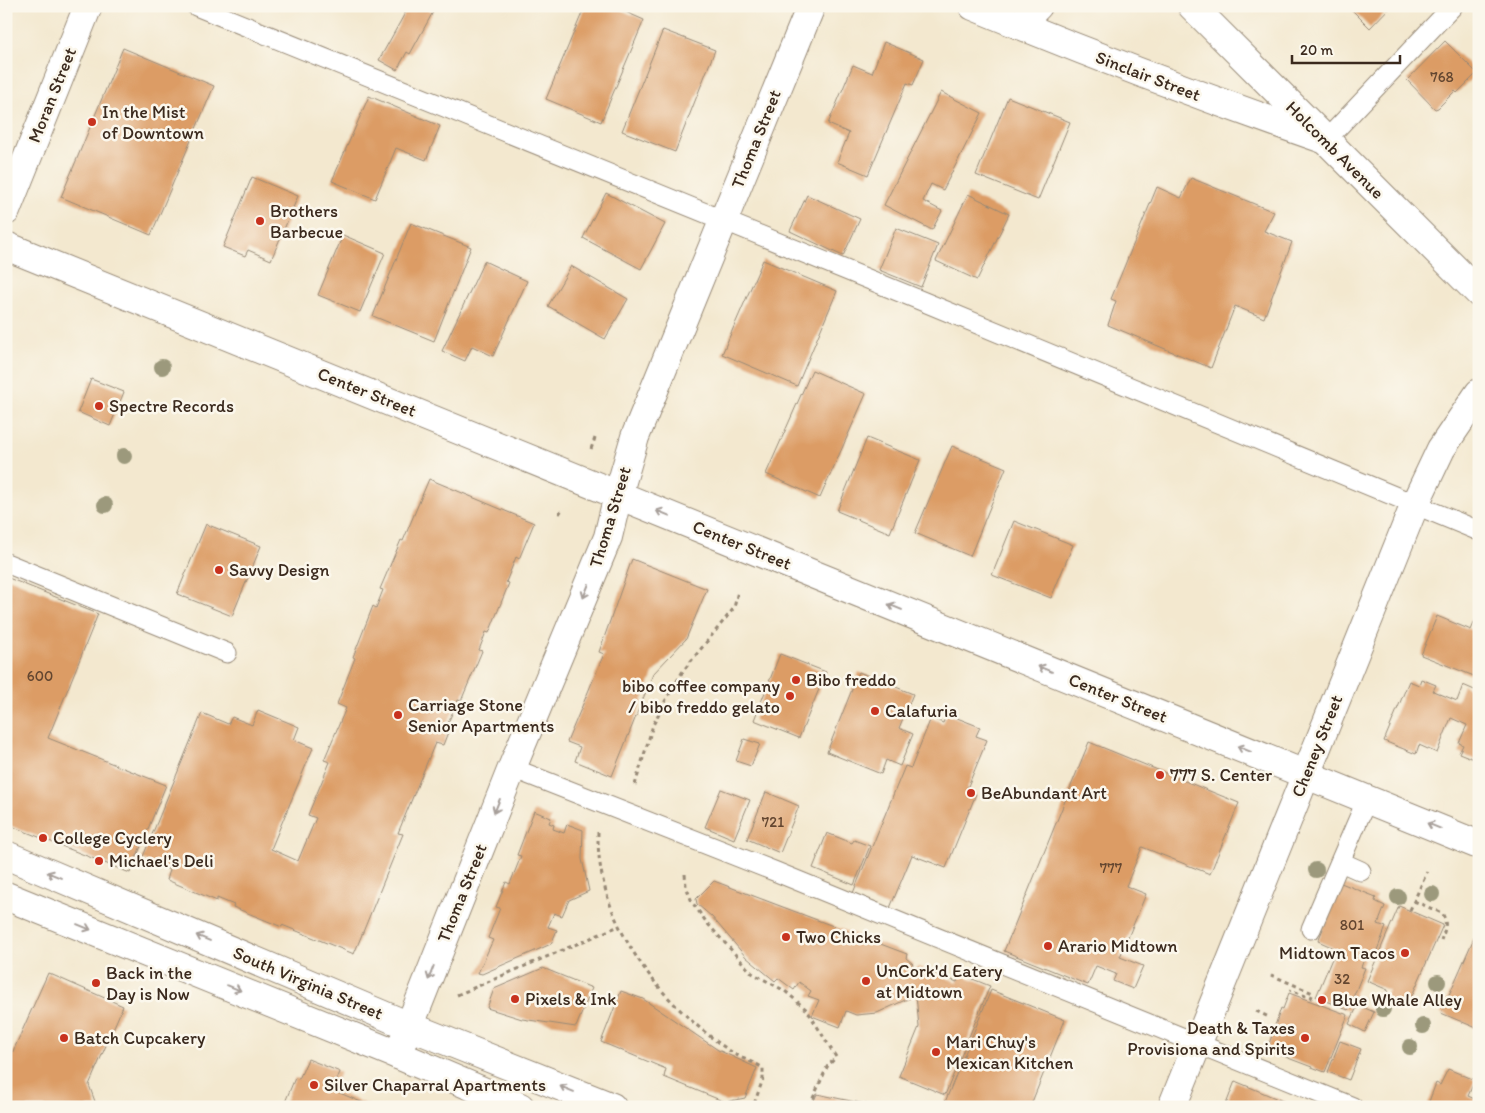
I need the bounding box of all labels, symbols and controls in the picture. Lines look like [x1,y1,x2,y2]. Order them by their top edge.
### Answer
scale bar [1292,32,1400,64]
text: 20 m [1300,41,1334,59]
street label: Moran Street [23,44,81,146]
street label: Sinclair Street [1092,46,1204,106]
house number: 768 [1430,68,1454,86]
street label: Thoma Street [726,86,786,192]
street label: Holcomb Avenue [1281,96,1389,204]
place label: In the Mist of Downtown [102,101,204,144]
marker: In the Mist of Downtown [86,116,98,128]
place label: Brothers Barbecue [270,200,343,243]
marker: Brothers Barbecue [254,215,266,227]
street label: Center Street [314,362,420,422]
place label: Spectre Records [109,395,234,417]
marker: Spectre Records [93,400,105,412]
street label: Thoma Street [584,464,636,570]
one-way arrow [656,508,671,517]
street label: Center Street [689,515,795,575]
place label: Savvy Design [229,559,330,581]
marker: Savvy Design [213,564,225,576]
one-way arrow [581,582,590,598]
one-way arrow [888,602,903,612]
one-way arrow [1038,663,1053,673]
house number: 600 [27,667,53,685]
street label: Center Street [1065,668,1171,728]
place label: Bibo freddo [806,669,896,691]
marker: Bibo freddo [790,674,802,686]
place label: bibo coffee company / bibo freddo gelato [622,675,781,718]
marker: bibo coffee company / bibo freddo gelato [784,690,796,702]
street label: Cheney Street [1287,691,1348,800]
place label: Carriage Stone Senior Apartments [408,694,554,737]
place label: Calafuria [885,700,957,722]
marker: Calafuria [869,705,881,717]
marker: Carriage Stone Senior Apartments [392,709,404,721]
one-way arrow [1237,744,1252,754]
place label: 777 S. Center [1170,764,1273,786]
marker: 777 S. Center [1154,769,1166,781]
place label: BeAbundant Art [981,782,1107,804]
marker: BeAbundant Art [965,787,977,799]
one-way arrow [492,798,501,813]
house number: 721 [762,813,784,831]
one-way arrow [1426,821,1441,830]
place label: College Cyclery [53,827,172,849]
marker: College Cyclery [37,832,49,844]
street label: Thoma Street [432,840,492,946]
place label: Michael's Deli [109,850,214,872]
marker: Michael's Deli [93,855,105,867]
house number: 777 [1100,859,1123,877]
one-way arrow [47,869,62,879]
house number: 801 [1340,916,1364,934]
one-way arrow [76,923,91,933]
place label: Two Chicks [796,926,881,948]
marker: Two Chicks [780,931,792,943]
one-way arrow [196,933,211,943]
place label: Arario Midtown [1058,935,1178,957]
marker: Arario Midtown [1042,940,1054,952]
street label: South Virginia Street [230,941,387,1025]
place label: Midtown Tacos [1279,942,1395,964]
marker: Midtown Tacos [1399,947,1411,959]
place label: UnCork'd Eatery at Midtown [876,960,1003,1003]
place label: Back in the Day is Now [106,962,192,1005]
one-way arrow [426,965,435,980]
house number: 32 [1334,970,1350,988]
marker: UnCork'd Eatery at Midtown [860,975,872,987]
marker: Back in the Day is Now [90,977,102,989]
one-way arrow [227,985,242,994]
place label: Pixels & Ink [525,988,616,1010]
place label: Blue Whale Alley [1332,989,1462,1011]
marker: Pixels & Ink [509,993,521,1005]
marker: Blue Whale Alley [1316,994,1328,1006]
place label: Death & Taxes Provisiona and Spirits [1127,1017,1295,1060]
place label: Batch Cupcakery [74,1027,206,1049]
place label: Mari Chuy's Mexican Kitchen [946,1031,1073,1074]
marker: Batch Cupcakery [58,1032,70,1044]
marker: Death & Taxes Provisiona and Spirits [1299,1032,1311,1044]
marker: Mari Chuy's Mexican Kitchen [930,1046,942,1058]
place label: Silver Chaparral Apartments [324,1074,546,1096]
marker: Silver Chaparral Apartments [308,1079,320,1091]
one-way arrow [560,1084,575,1093]

